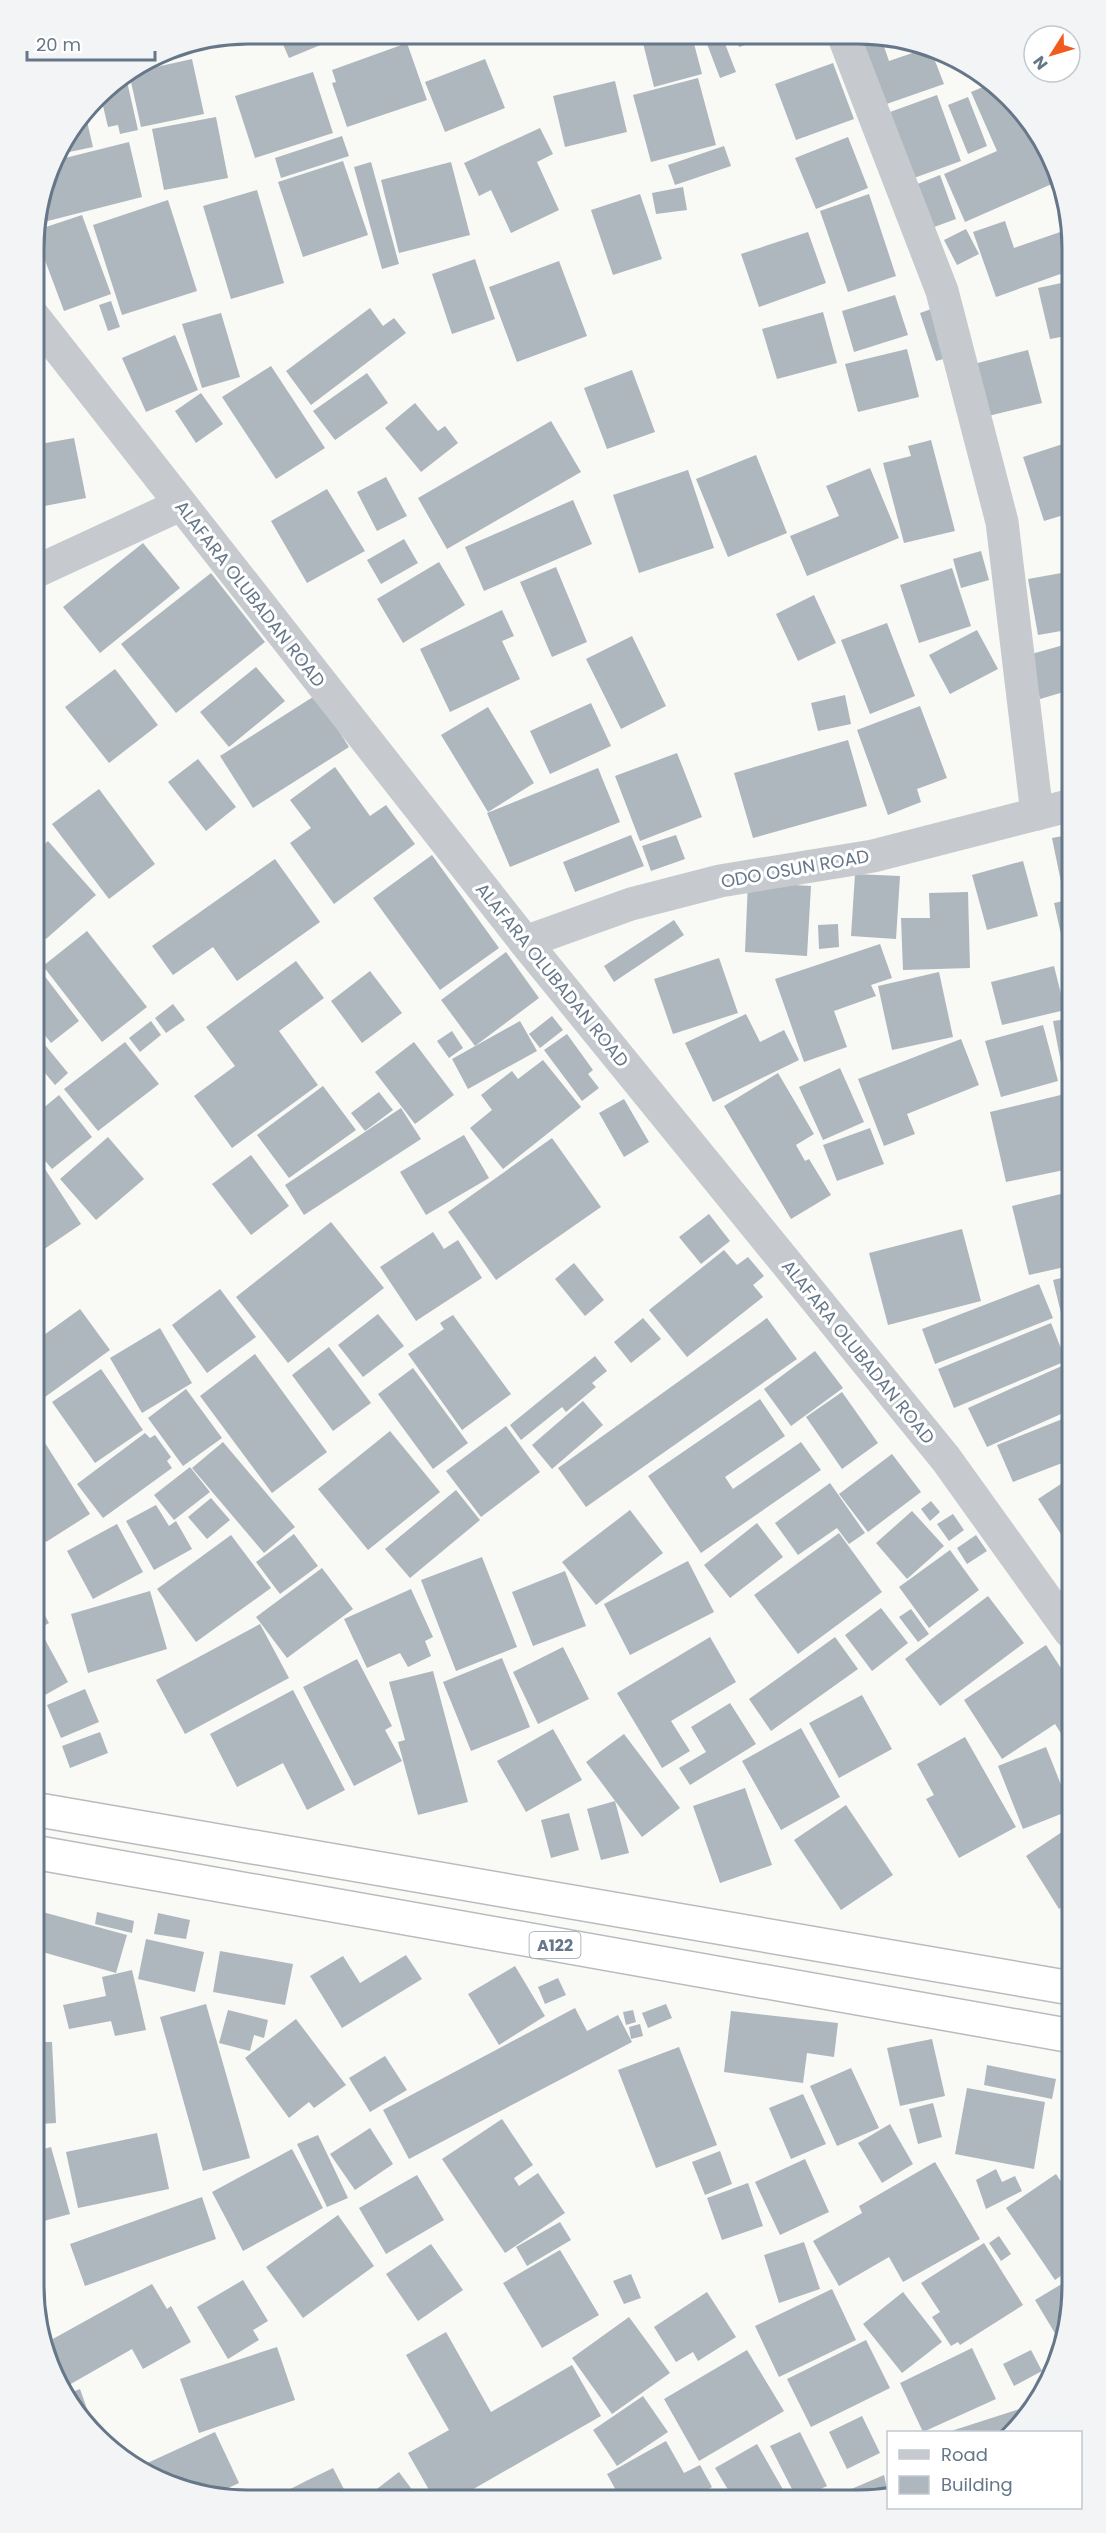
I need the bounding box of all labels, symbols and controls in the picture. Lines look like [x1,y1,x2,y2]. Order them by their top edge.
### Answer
scale bar [27,24,154,62]
north arrow [1022,24,1082,84]
text: 20 m [36,32,81,57]
text: N [1028,51,1053,74]
street label: ALAFARA OLUBADAN ROAD [170,495,331,692]
street label: ODO OSUN ROAD [719,843,871,894]
street label: ALAFARA OLUBADAN ROAD [470,877,635,1072]
street label: ALAFARA OLUBADAN ROAD [776,1254,941,1449]
road number: A122 [530,1932,580,1958]
legend [887,2431,1082,2509]
text: Road [941,2442,988,2467]
text: Building [941,2472,1013,2497]

